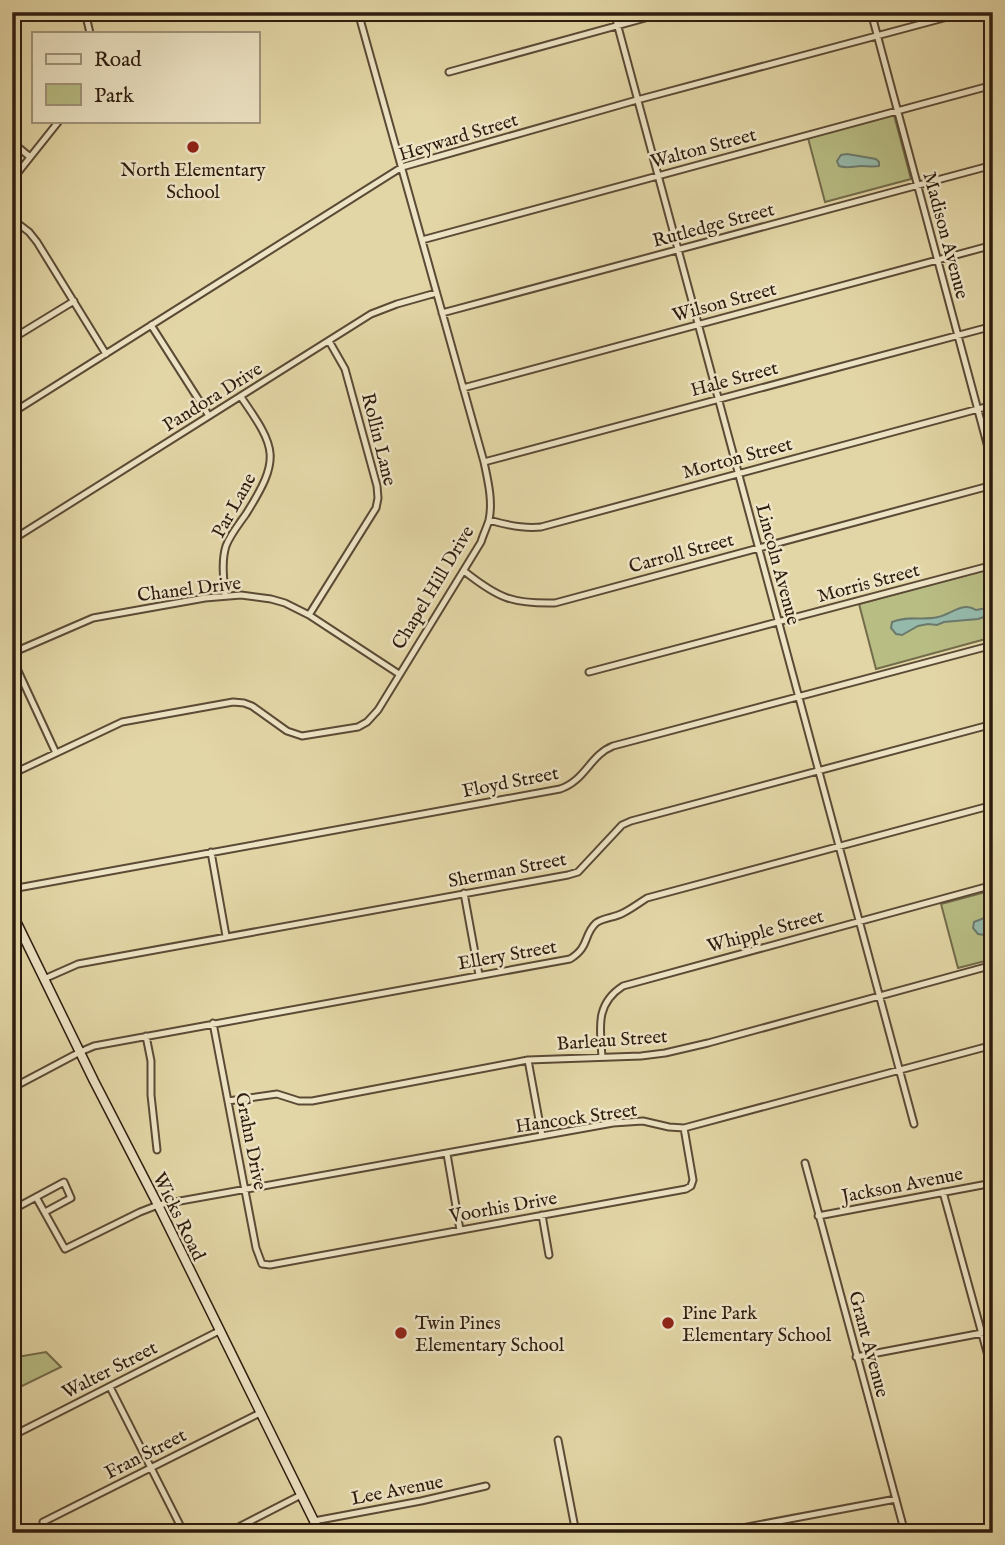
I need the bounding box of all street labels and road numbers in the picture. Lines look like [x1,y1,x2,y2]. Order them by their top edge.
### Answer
street label: Heyward Street [396,108,521,167]
street label: Walton Street [648,123,759,175]
street label: Madison Avenue [917,169,974,302]
street label: Rutledge Street [650,198,777,254]
street label: Wilson Street [670,277,780,328]
street label: Pandora Drive [159,357,268,438]
street label: Hale Street [688,357,781,403]
street label: Rollin Lane [355,391,401,489]
street label: Morton Street [680,433,796,485]
street label: Par Lane [207,469,263,543]
street label: Lincoln Avenue [749,501,805,628]
street label: Chapel Hill Drive [387,521,480,654]
street label: Carroll Street [626,528,737,579]
street label: Morris Street [815,559,923,609]
street label: Chanel Drive [136,572,243,608]
street label: Floyd Street [460,762,561,804]
street label: Sherman Street [446,848,569,894]
street label: Whipple Street [705,905,827,959]
street label: Ellery Street [456,935,559,976]
street label: Barleau Street [556,1025,669,1057]
street label: Grahn Drive [229,1091,271,1192]
street label: Hancock Street [514,1098,639,1139]
street label: Jackson Avenue [838,1162,965,1210]
street label: Wicks Road [147,1169,210,1266]
street label: Voorhis Drive [447,1187,559,1229]
street label: Grant Avenue [842,1289,894,1401]
street label: Walter Street [58,1336,162,1405]
street label: Fran Street [101,1424,191,1486]
street label: Lee Avenue [349,1470,446,1512]

